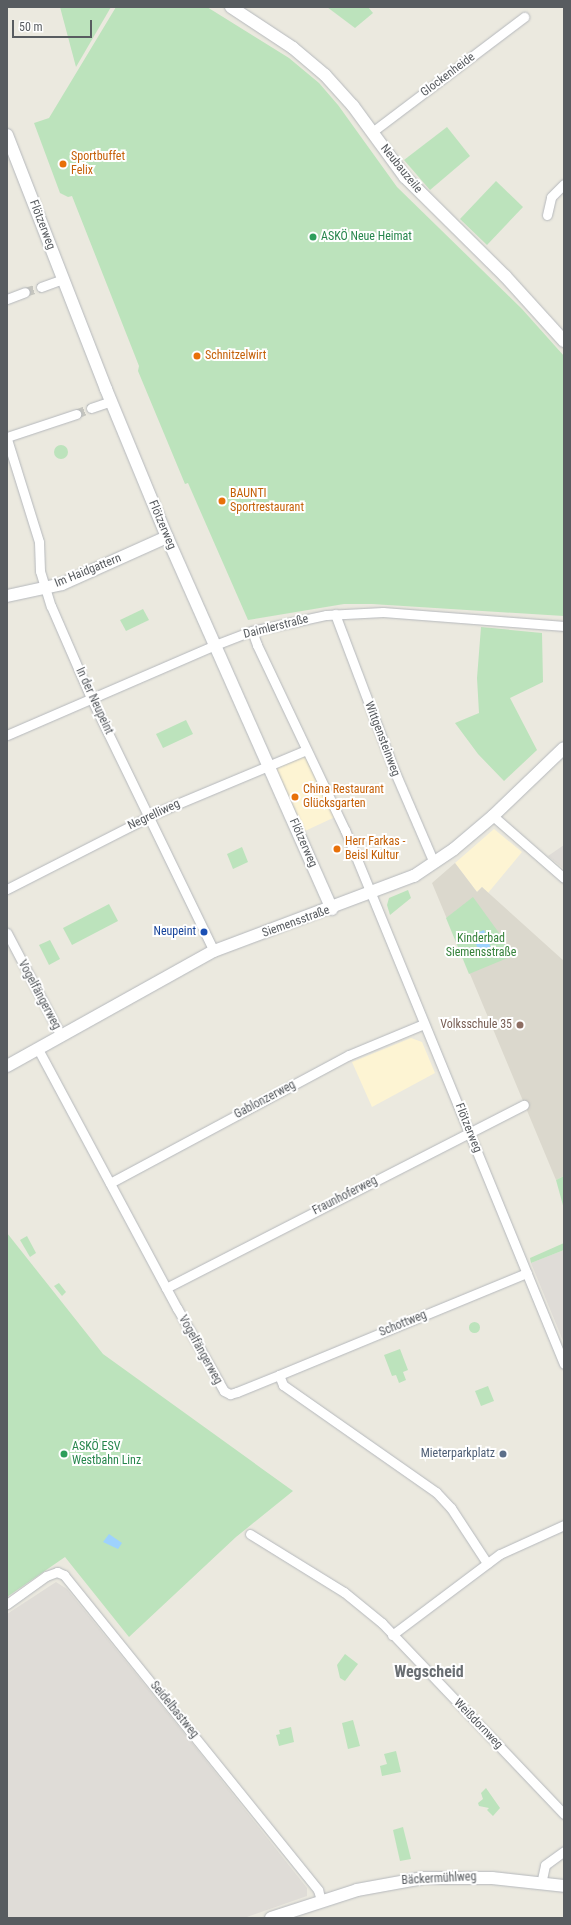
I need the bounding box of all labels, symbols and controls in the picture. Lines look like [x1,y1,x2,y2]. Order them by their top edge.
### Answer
scale bar [14,12,94,38]
text: 50 m [19,20,43,34]
street label: Glockenheide [418,50,478,100]
street label: Neubauzeile [377,142,425,196]
place label: Sportbuffet Felix [71,150,125,178]
marker: Sportbuffet Felix [58,159,68,169]
street label: Flötzerweg [26,198,58,252]
place label: ASKÖ Neue Heimat [321,230,412,244]
marker: ASKÖ Neue Heimat [308,232,318,242]
place label: Schnitzelwirt [205,349,266,363]
marker: Schnitzelwirt [192,351,202,361]
place label: BAUNTI Sportrestaurant [230,487,304,515]
marker: BAUNTI Sportrestaurant [217,496,227,506]
street label: Flötzerweg [145,498,179,552]
street label: Im Haidgattern [53,551,123,591]
street label: Daimlerstraße [242,612,310,642]
street label: In der Neupeint [72,665,116,737]
street label: Wittgensteinweg [361,700,403,778]
place label: China Restaurant Glücksgarten [303,783,384,811]
marker: China Restaurant Glücksgarten [290,792,300,802]
street label: Negrelliweg [126,797,182,833]
street label: Flötzerweg [286,816,320,870]
place label: Herr Farkas - Beisl Kultur [345,835,405,863]
marker: Herr Farkas - Beisl Kultur [332,844,342,854]
street label: Siemensstraße [260,903,332,941]
place label: Neupeint [153,925,196,939]
marker: Neupeint [199,927,209,937]
park label: Kinderbad Siemensstraße [446,932,516,960]
street label: Vogelfängerweg [15,958,63,1032]
place label: Volksschule 35 [440,1018,512,1032]
marker: Volksschule 35 [515,1020,525,1030]
street label: Gablonzerweg [232,1078,298,1122]
street label: Flötzerweg [452,1101,484,1155]
street label: Fraunhoferweg [310,1174,380,1218]
street label: Schottweg [377,1308,429,1340]
street label: Vogelfängerweg [175,1313,225,1387]
place label: ASKÖ ESV Westbahn Linz [72,1440,141,1468]
place label: Mieterparkplatz [421,1447,495,1461]
marker: ASKÖ ESV Westbahn Linz [59,1449,69,1459]
marker: Mieterparkplatz [498,1449,508,1459]
district label: Wegscheid [394,1662,464,1682]
street label: Seidelbastweg [147,1679,201,1741]
street label: Weißdornweg [450,1696,506,1752]
street label: Bäckermühlweg [401,1870,477,1888]

